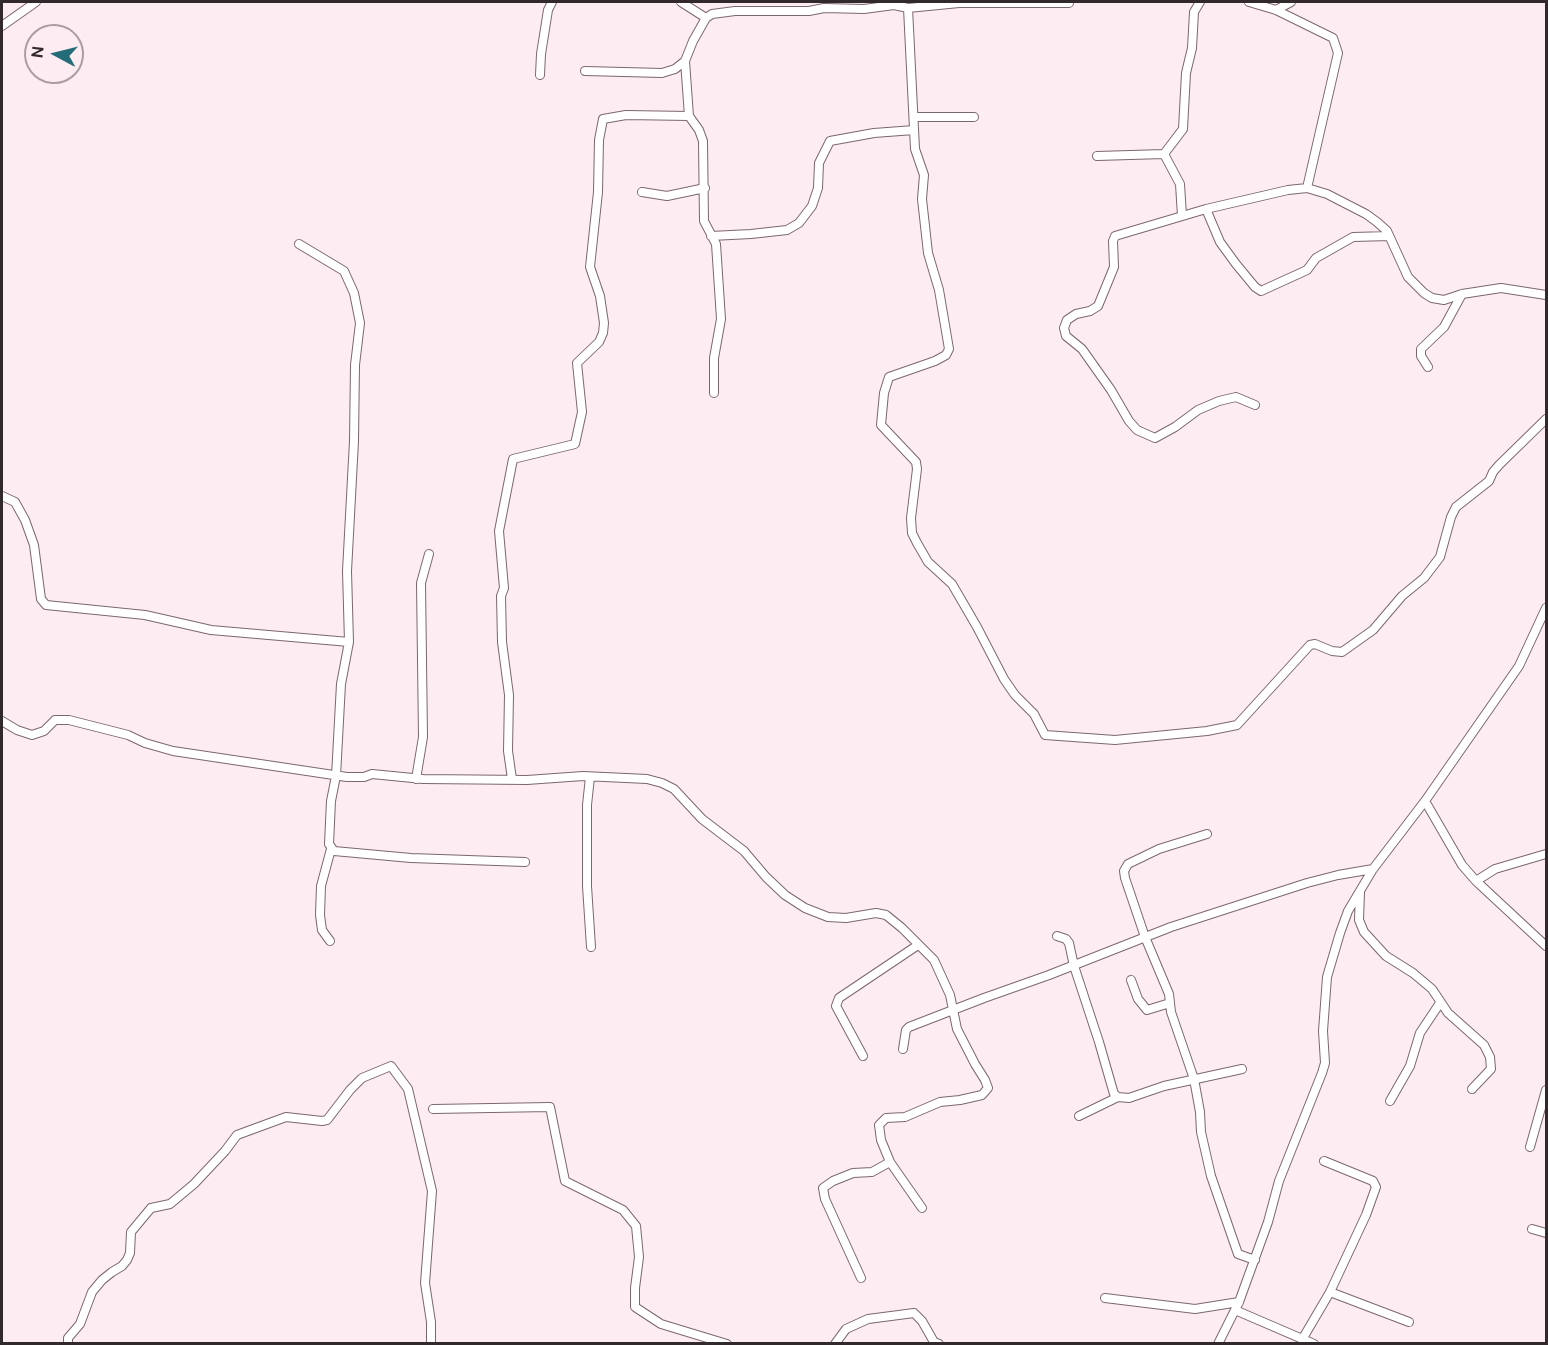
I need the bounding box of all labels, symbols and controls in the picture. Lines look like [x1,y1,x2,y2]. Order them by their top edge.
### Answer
north arrow [24,24,84,84]
text: N [26,45,49,59]

